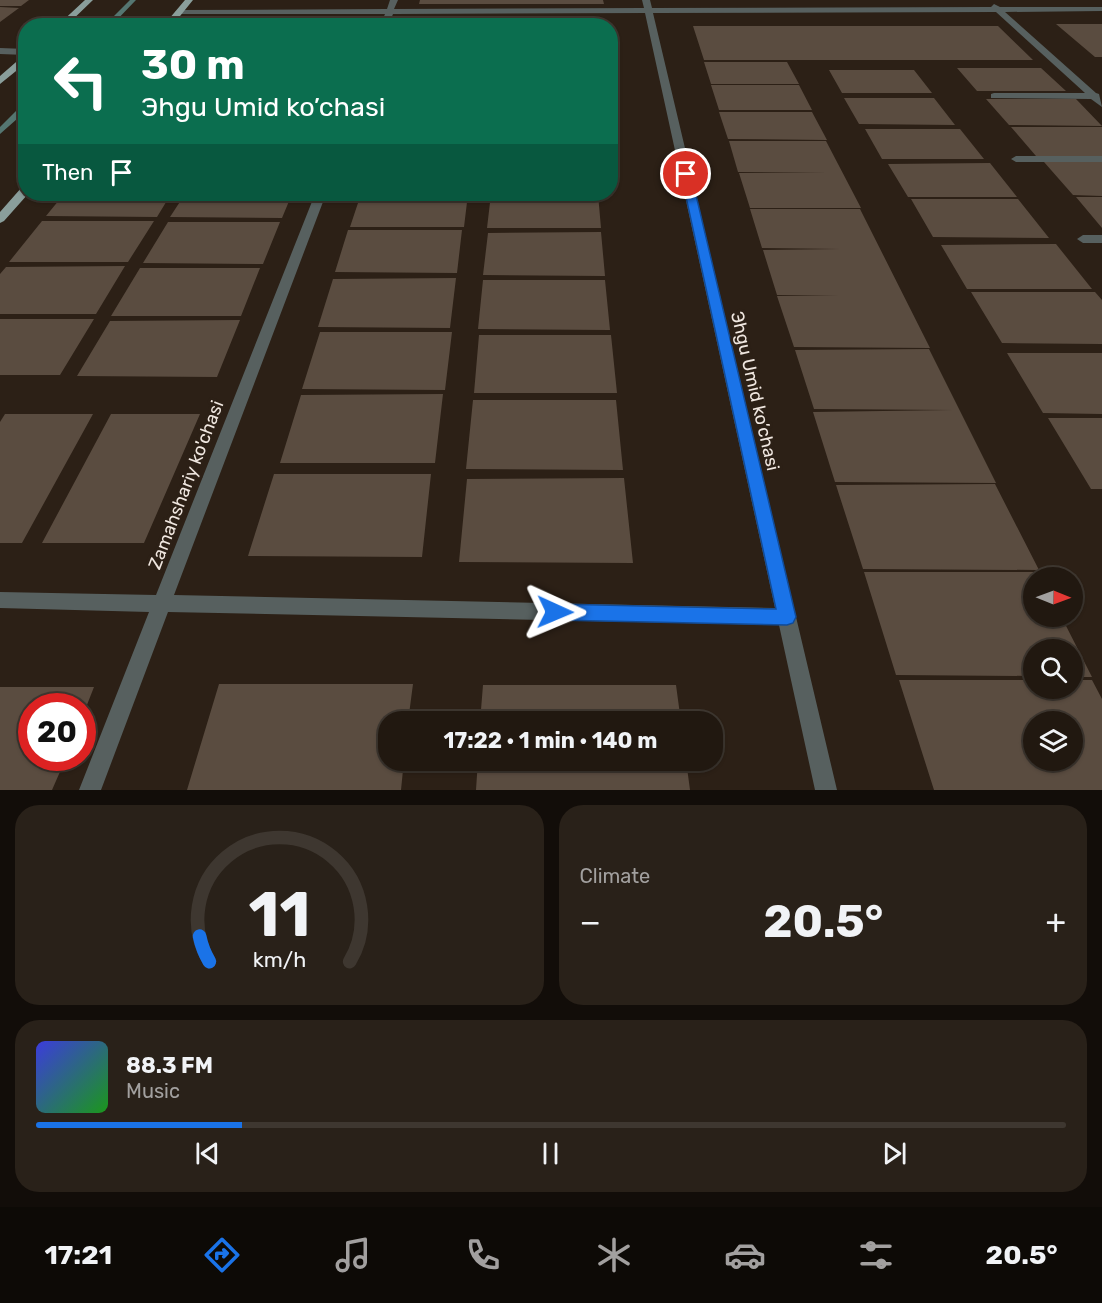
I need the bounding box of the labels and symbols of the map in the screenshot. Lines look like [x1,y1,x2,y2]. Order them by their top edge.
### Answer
pin [660,148,711,199]
street label: Эhgu Umid ko’chasi [726,309,784,473]
street label: Zamahshariy ko'chasi [144,397,228,573]
north arrow [1023,567,1083,627]
position arrow [523,580,587,644]
speed limit sign: 20 [18,693,96,771]

